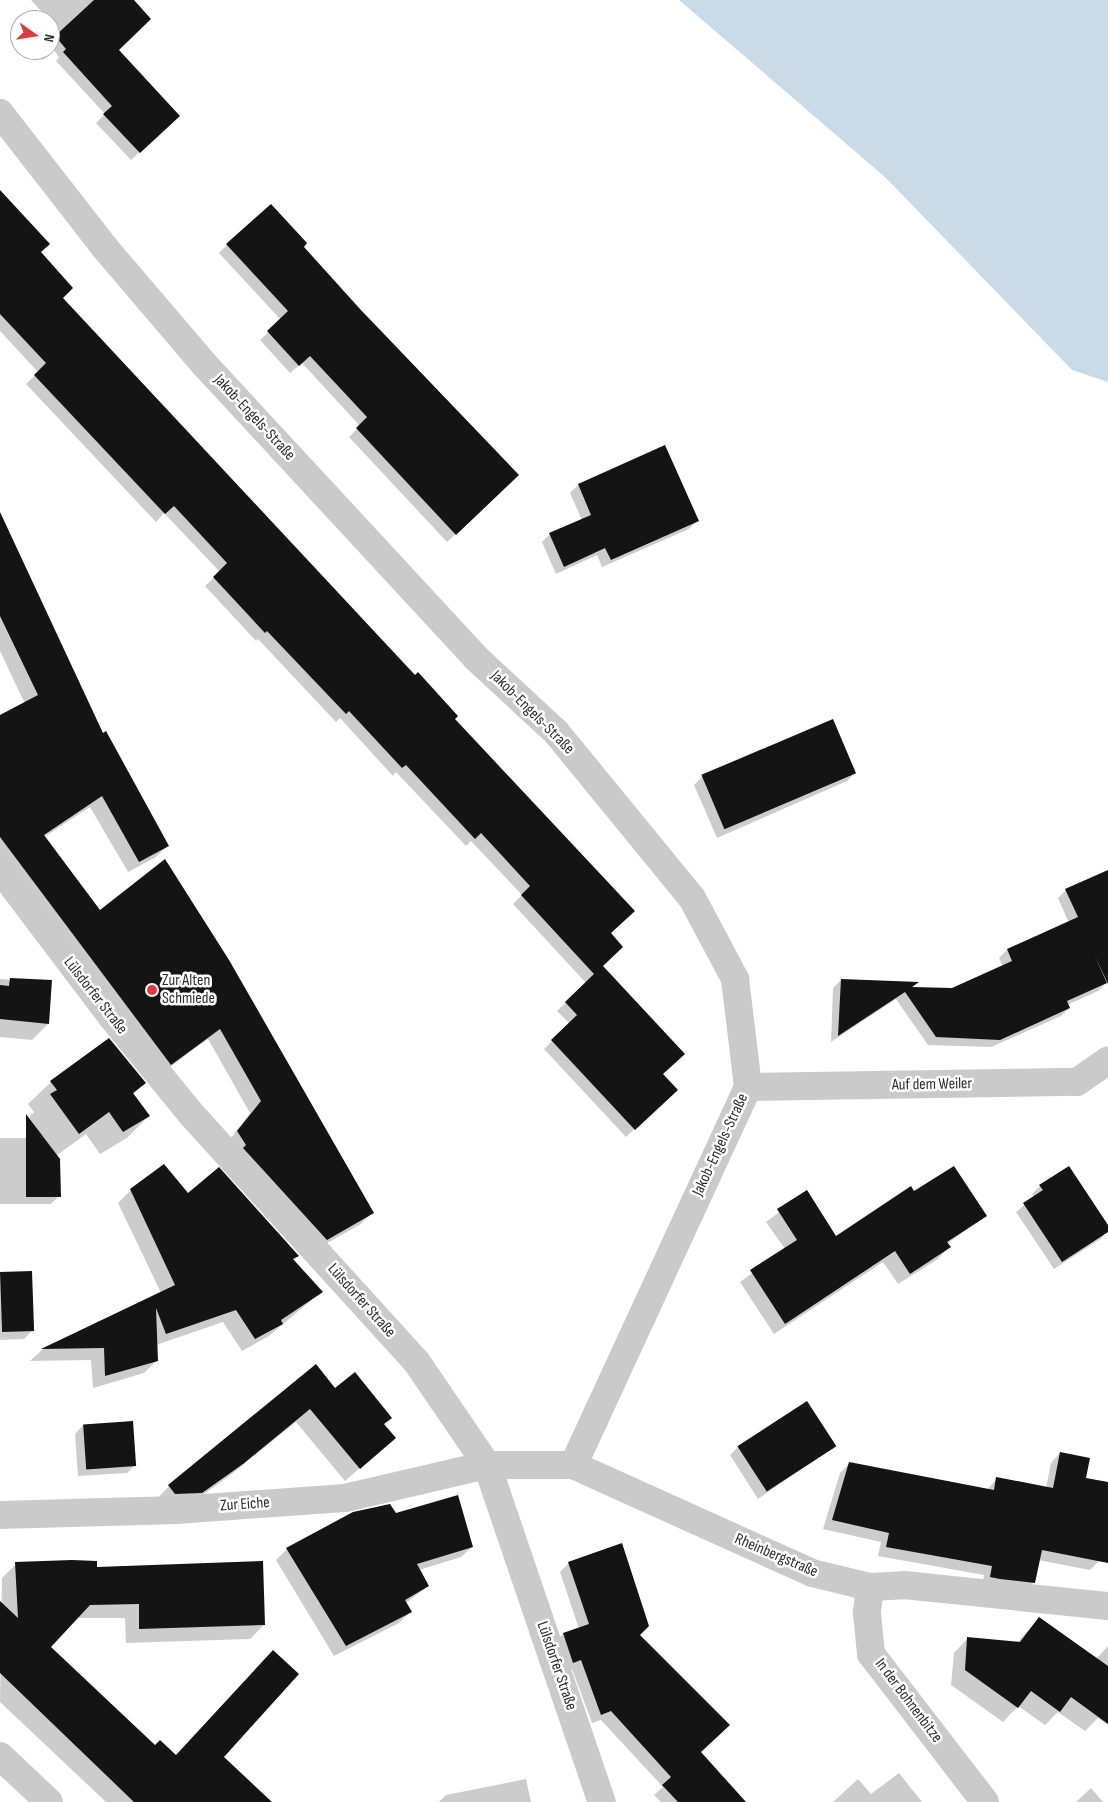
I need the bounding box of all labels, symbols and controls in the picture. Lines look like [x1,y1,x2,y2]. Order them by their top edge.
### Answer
north arrow [10,10,60,60]
text: N [40,33,58,44]
street label: Jakob-Engels-Straße [209,371,299,465]
street label: Jakob-Engels-Straße [486,667,578,759]
street label: Lülsdorfer Straße [59,954,131,1038]
place label: Zur Alten Schmiede [162,971,215,1009]
marker: Zur Alten Schmiede [146,984,158,996]
street label: Auf dem Weiler [892,1075,972,1095]
street label: Jakob-Engels-Straße [689,1091,753,1199]
street label: Lülsdorfer Straße [323,1260,399,1342]
street label: Zur Eiche [220,1494,270,1516]
street label: Rheinbergstraße [732,1530,820,1582]
street label: Lülsdorfer Straße [532,1619,580,1713]
street label: In der Bohnenbitze [870,1655,946,1747]

